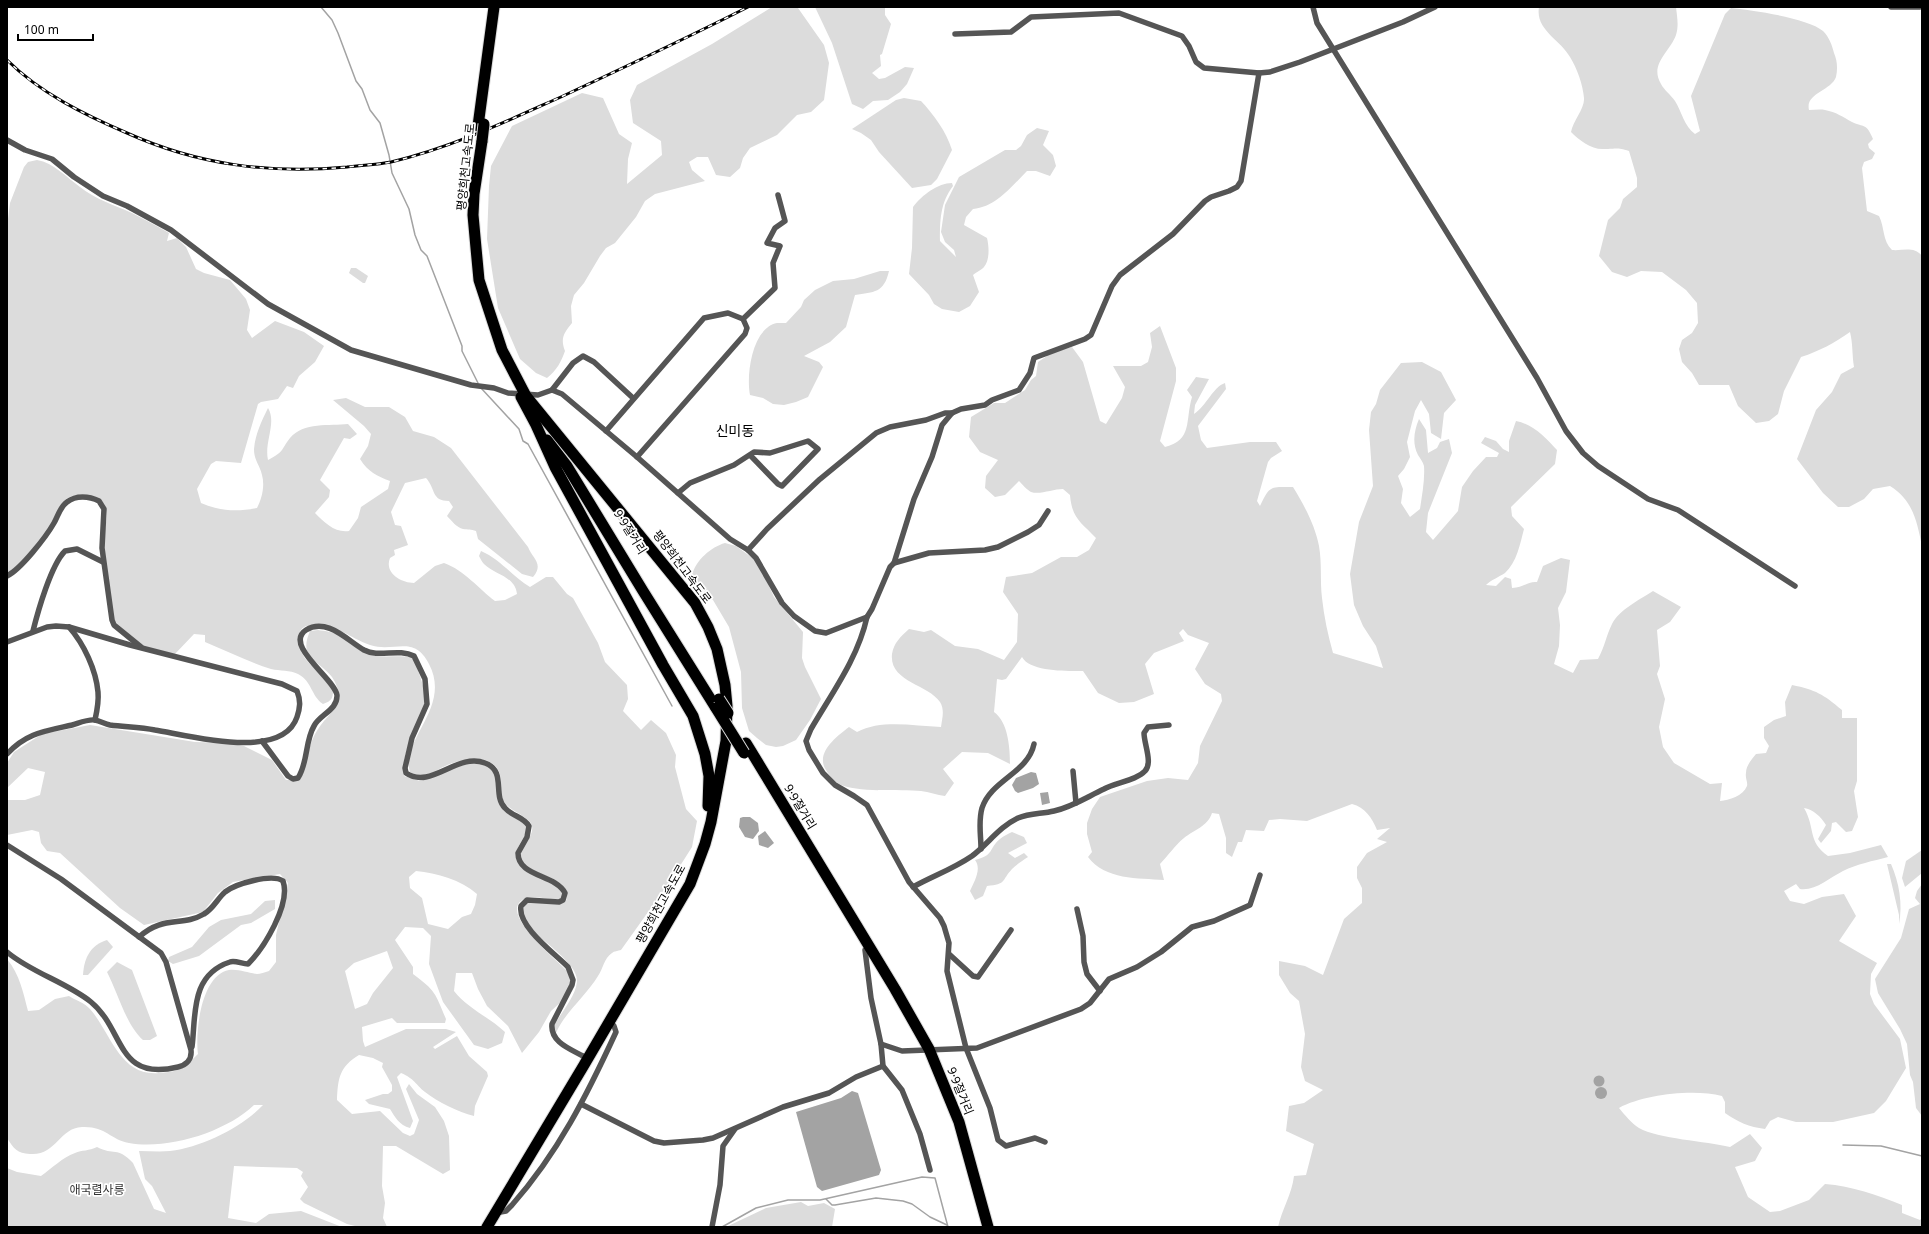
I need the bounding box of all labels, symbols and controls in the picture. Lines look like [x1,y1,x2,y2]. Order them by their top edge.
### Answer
scale bar [18,16,93,42]
text: 100 m [24,21,59,38]
street label: 평양희천고속도로 [452,122,479,212]
district label: 신미동 [716,421,754,440]
street label: 9·9절거리 [610,506,651,557]
street label: 평양희천고속도로 [649,526,716,607]
street label: 9·9절거리 [780,781,821,833]
street label: 평양희천고속도로 [632,861,689,947]
street label: 9·9절거리 [943,1064,978,1117]
park label: 애국렬사릉 [69,1181,125,1198]

